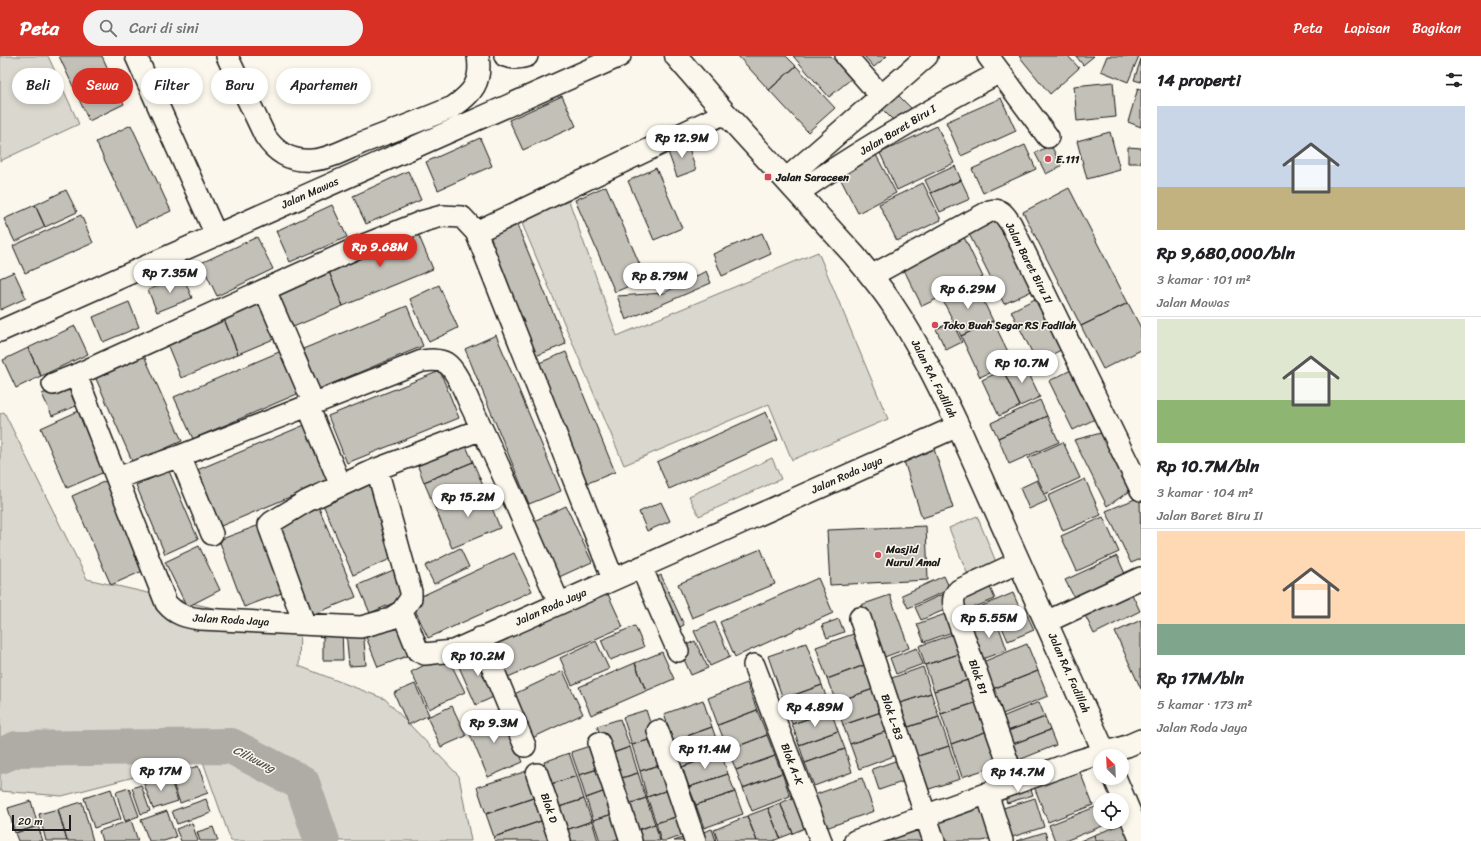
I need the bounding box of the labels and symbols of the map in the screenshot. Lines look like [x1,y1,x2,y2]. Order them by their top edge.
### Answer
street label: Jalan Baret Biru I [855,99,940,161]
pin: Rp 12.9M [641,125,723,159]
place label: E.111 [1056,150,1080,169]
marker: E.111 [1043,154,1053,164]
place label: Jalan Saraceen [775,168,849,187]
street label: Jalan Mawas [277,171,343,215]
marker: Jalan Saraceen [763,172,773,182]
street label: Jalan Baret Biru II [1000,218,1058,308]
pin: Rp 9.68M [339,234,421,268]
pin: Rp 7.35M [129,260,211,294]
pin: Rp 8.79M [619,263,701,297]
pin: Rp 6.29M [927,276,1009,310]
place label: Toko Buah Segar RS Fadilah [943,316,1077,335]
marker: Toko Buah Segar RS Fadilah [930,320,940,330]
street label: Jalan RA. Fadillah [906,335,962,422]
pin: Rp 10.7M [981,350,1063,384]
street label: Jalan Roda Jaya [807,451,886,500]
pin: Rp 15.2M [427,484,509,518]
place label: Masjid Nurul Amal [885,540,941,572]
marker: Masjid Nurul Amal [873,550,883,560]
street label: Jalan Roda Jaya [511,583,590,632]
pin: Rp 5.55M [948,605,1030,639]
street label: Jalan Roda Jaya [191,608,270,632]
street label: Jalan RA. Fadillah [1042,629,1095,716]
pin: Rp 10.2M [437,643,519,677]
street label: Blok B1 [963,657,993,697]
street label: Blok L-B3 [876,691,908,743]
pin: Rp 4.89M [774,694,856,728]
pin: Rp 9.3M [457,710,531,744]
pin: Rp 11.4M [664,736,746,770]
water label: Ciliwung [229,739,280,779]
street label: Blok A-K [775,740,809,789]
north arrow [1093,749,1129,785]
pin: Rp 17M [128,758,194,792]
pin: Rp 14.7M [977,759,1059,793]
street label: Blok D [535,790,563,826]
scale bar [12,813,71,832]

